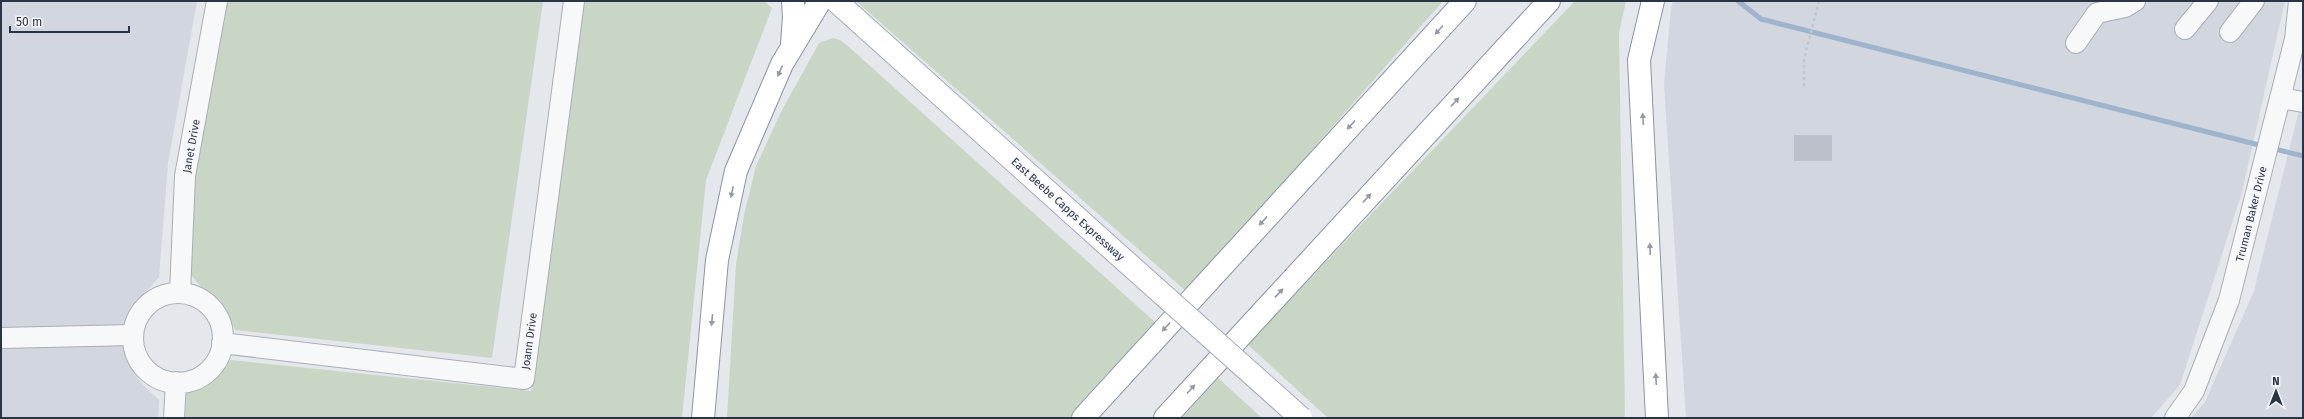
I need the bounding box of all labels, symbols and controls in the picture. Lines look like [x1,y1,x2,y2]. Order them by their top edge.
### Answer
scale bar [10,8,129,34]
text: 50 m [16,15,42,29]
one-way arrow [1434,25,1444,35]
one-way arrow [776,66,782,78]
one-way arrow [1450,97,1460,107]
one-way arrow [1639,113,1646,125]
street label: Janet Drive [180,118,203,174]
one-way arrow [1346,120,1356,130]
street label: East Beebe Capps Expressway [1008,155,1127,264]
street label: Truman Baker Drive [2233,165,2270,263]
one-way arrow [728,185,734,198]
one-way arrow [1362,193,1371,202]
one-way arrow [1258,216,1268,226]
one-way arrow [1647,242,1653,255]
one-way arrow [1274,288,1283,298]
street label: Joann Drive [519,312,540,370]
one-way arrow [709,314,715,326]
one-way arrow [1161,322,1170,332]
north arrow [2256,371,2296,411]
one-way arrow [1652,373,1659,385]
text: N [2272,375,2280,388]
one-way arrow [1186,384,1196,394]

